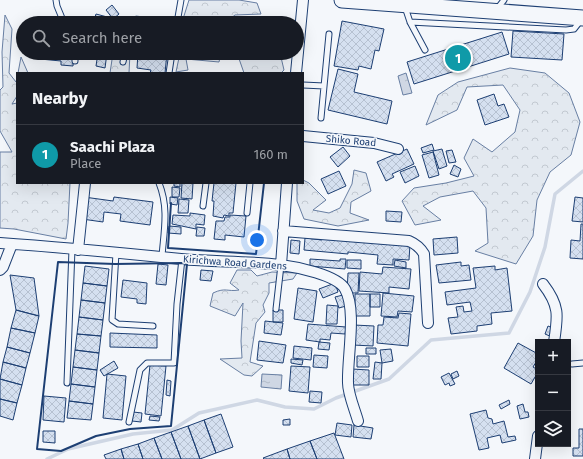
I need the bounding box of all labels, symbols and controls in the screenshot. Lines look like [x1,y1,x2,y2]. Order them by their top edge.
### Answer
search box [16,16,304,60]
icon: search [30,27,52,49]
text: Search here [62,29,142,47]
pin: 1 [445,43,471,73]
text: Nearby [32,88,87,109]
street label: Shiko Road [325,133,377,149]
text: Saachi Plaza [70,138,155,156]
text: 1 [42,147,48,162]
text: 160 m [254,147,288,162]
text: Place [70,156,101,171]
your location [247,230,267,250]
street label: Kirichwa Road Gardens [183,253,288,273]
map controls [535,339,571,447]
button: + [535,339,571,375]
button: − [535,375,571,411]
button: layers [535,411,571,447]

